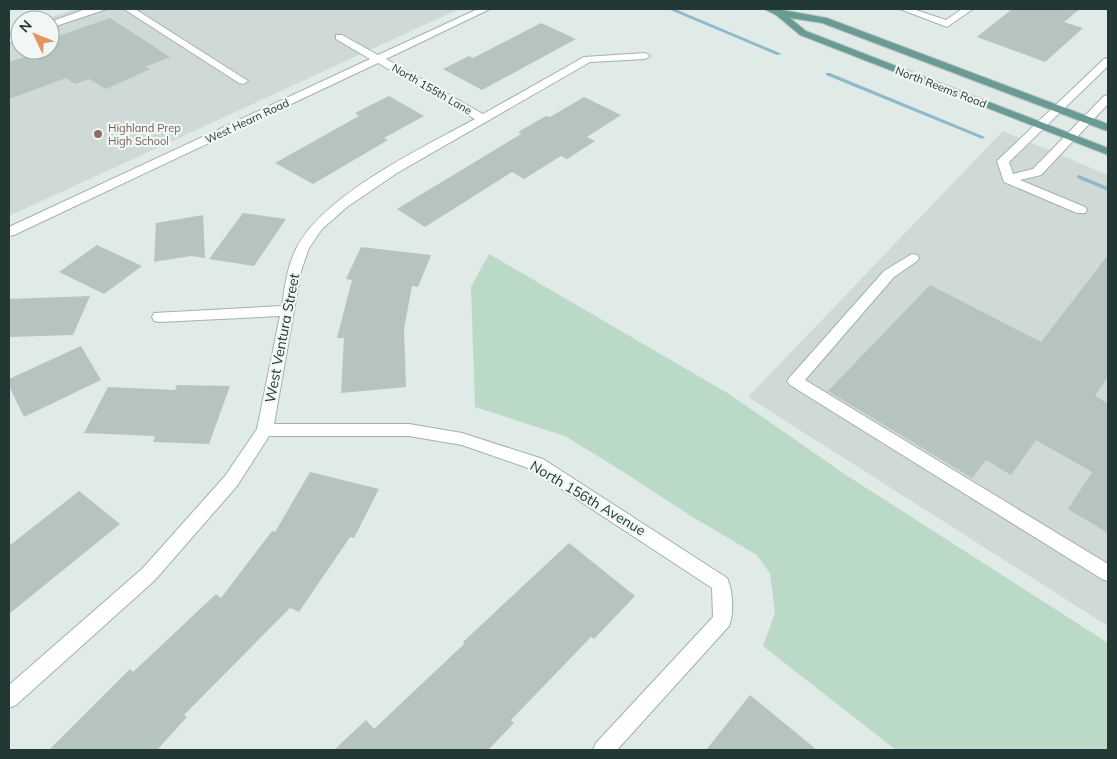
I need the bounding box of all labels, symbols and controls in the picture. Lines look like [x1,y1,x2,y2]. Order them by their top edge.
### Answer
north arrow [10,10,60,60]
text: N [15,16,36,36]
street label: North 155th Lane [390,60,474,118]
street label: North Reems Road [894,63,988,111]
street label: West Hearn Road [203,95,291,147]
place label: Highland Prep High School [108,121,181,148]
marker: Highland Prep High School [92,128,104,140]
street label: West Ventura Street [261,272,303,404]
street label: North 156th Avenue [527,456,649,540]

